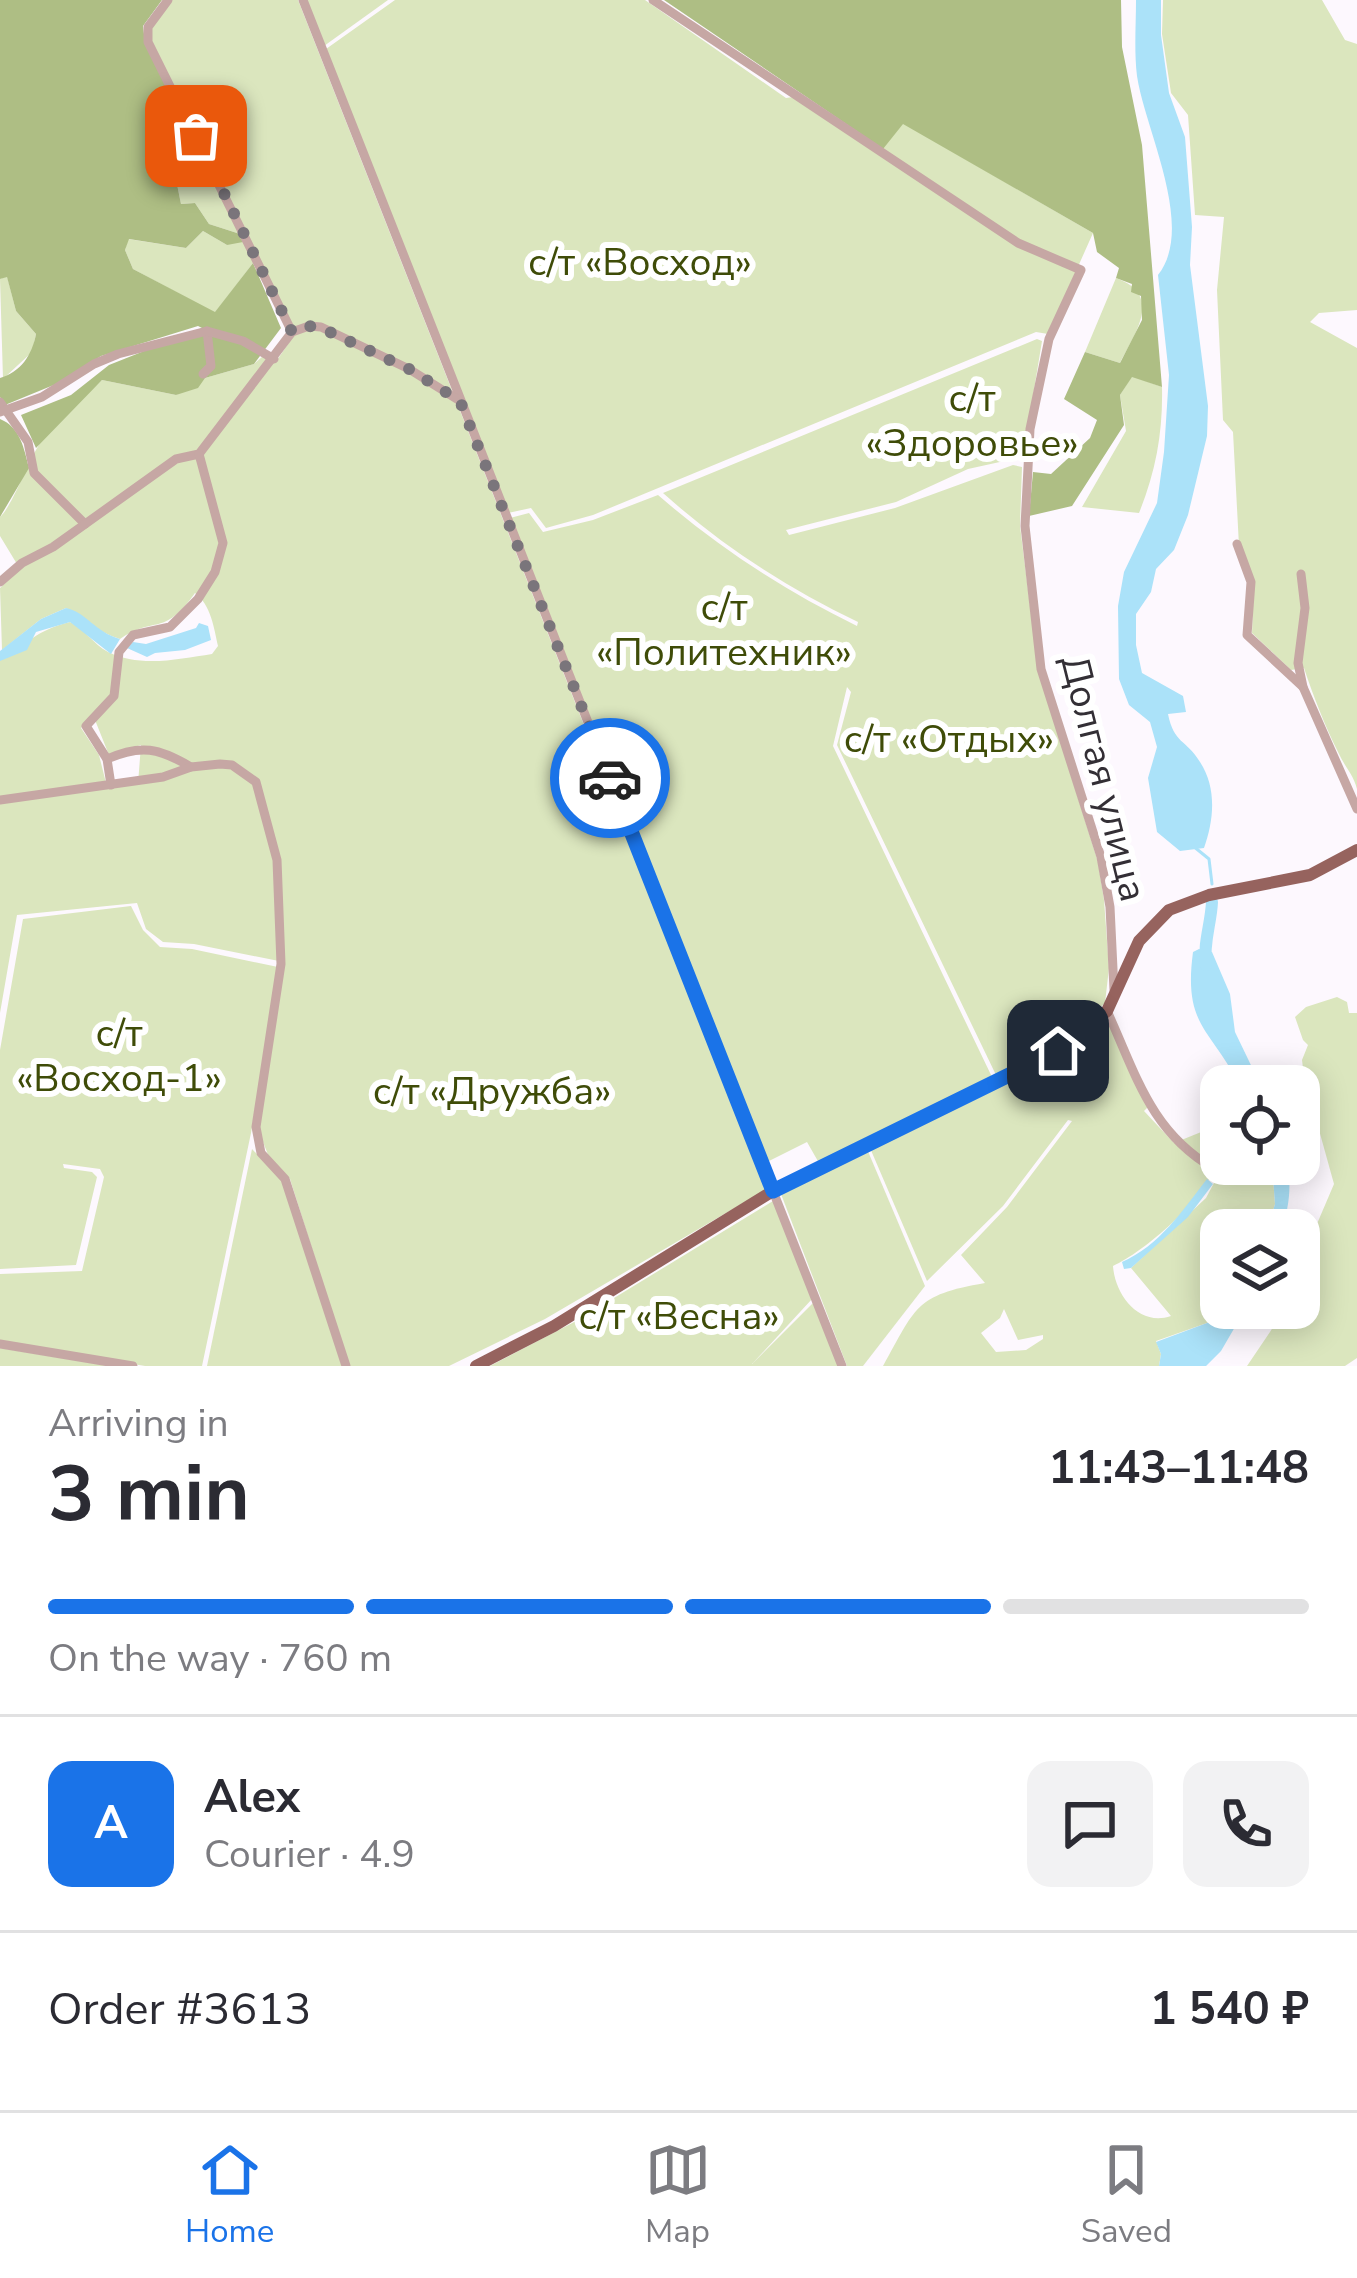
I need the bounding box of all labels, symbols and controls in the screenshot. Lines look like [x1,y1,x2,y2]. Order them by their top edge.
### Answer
pin [145,85,247,187]
icon: bag [163,103,229,169]
park label: с/т «Восход» [528,236,752,289]
park label: с/т «Здоровье» [865,372,1079,470]
park label: с/т «Политехник» [596,581,852,679]
street label: Долгая улица [1047,650,1160,907]
park label: с/т «Отдых» [844,713,1054,766]
courier [550,718,670,838]
icon: car [577,745,643,811]
pin [1007,1000,1109,1102]
park label: с/т «Восход-1» [16,1007,222,1105]
icon: home [1025,1018,1091,1084]
park label: с/т «Дружба» [373,1065,611,1118]
map controls [1200,1065,1320,1329]
button: locate [1200,1065,1320,1185]
button: layers [1200,1209,1320,1329]
park label: с/т «Весна» [578,1290,780,1343]
text: Arriving in [48,1397,229,1450]
text: 11:43–11:48 [1048,1438,1309,1499]
text: 3 min [48,1441,250,1548]
text: On the way · 760 m [48,1632,392,1685]
button: chat [1027,1761,1153,1887]
button: phone [1183,1761,1309,1887]
text: Alex [204,1767,300,1828]
text: A [94,1793,128,1854]
text: Courier · 4.9 [204,1828,415,1881]
text: Order #3613 [48,1979,311,2040]
text: 1 540 ₽ [1150,1979,1309,2040]
tab: Home [185,2137,274,2254]
tab: Map [645,2137,711,2254]
tab: Saved [1081,2137,1172,2254]

